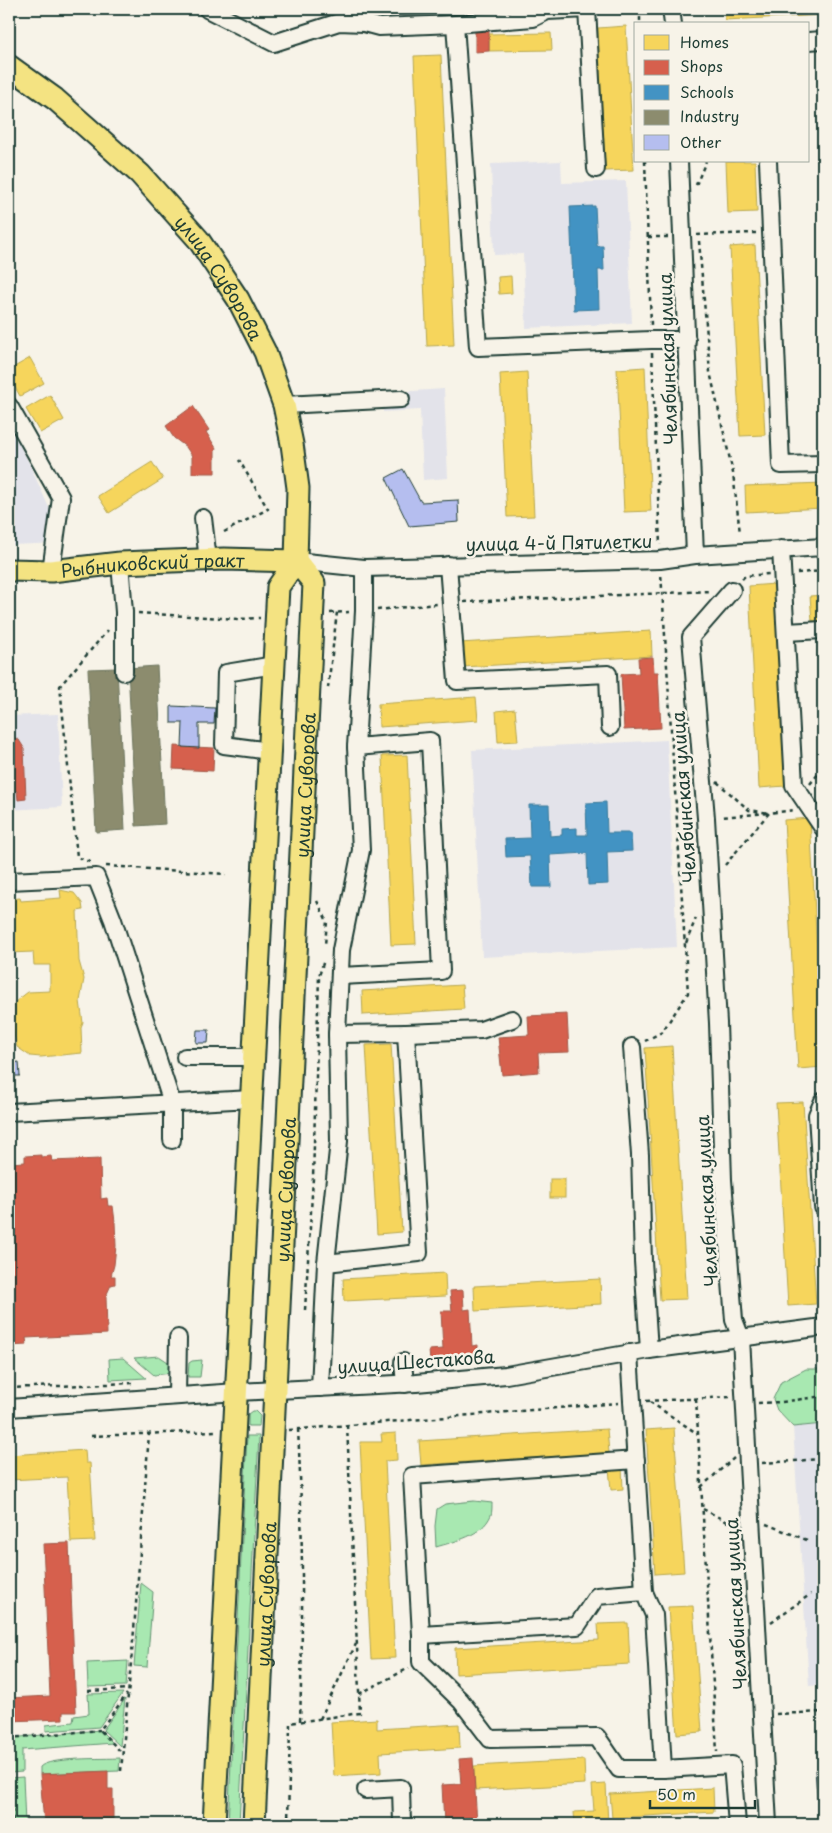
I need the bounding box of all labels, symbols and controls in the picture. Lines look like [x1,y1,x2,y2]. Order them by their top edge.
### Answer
legend [634,22,810,162]
text: Homes [680,30,729,53]
text: Shops [680,54,723,77]
text: Schools [680,80,734,103]
text: Industry [680,104,739,127]
text: Other [680,130,721,153]
street label: улица Суворова [169,209,271,345]
street label: Челябинская улица [650,272,683,446]
street label: улица 4-й Пятилетки [465,527,653,557]
street label: Рыбниковский тракт [59,545,245,583]
street label: Челябинская улица [663,709,702,884]
street label: улица Суворова [287,711,321,858]
street label: Челябинская улица [688,1114,724,1288]
street label: улица Суворова [268,1116,302,1263]
street label: улица Шестакова [336,1342,496,1380]
street label: Челябинская улица [717,1517,753,1691]
street label: улица Суворова [248,1520,282,1667]
scale bar [650,1778,754,1810]
text: 50 m [657,1782,696,1805]

